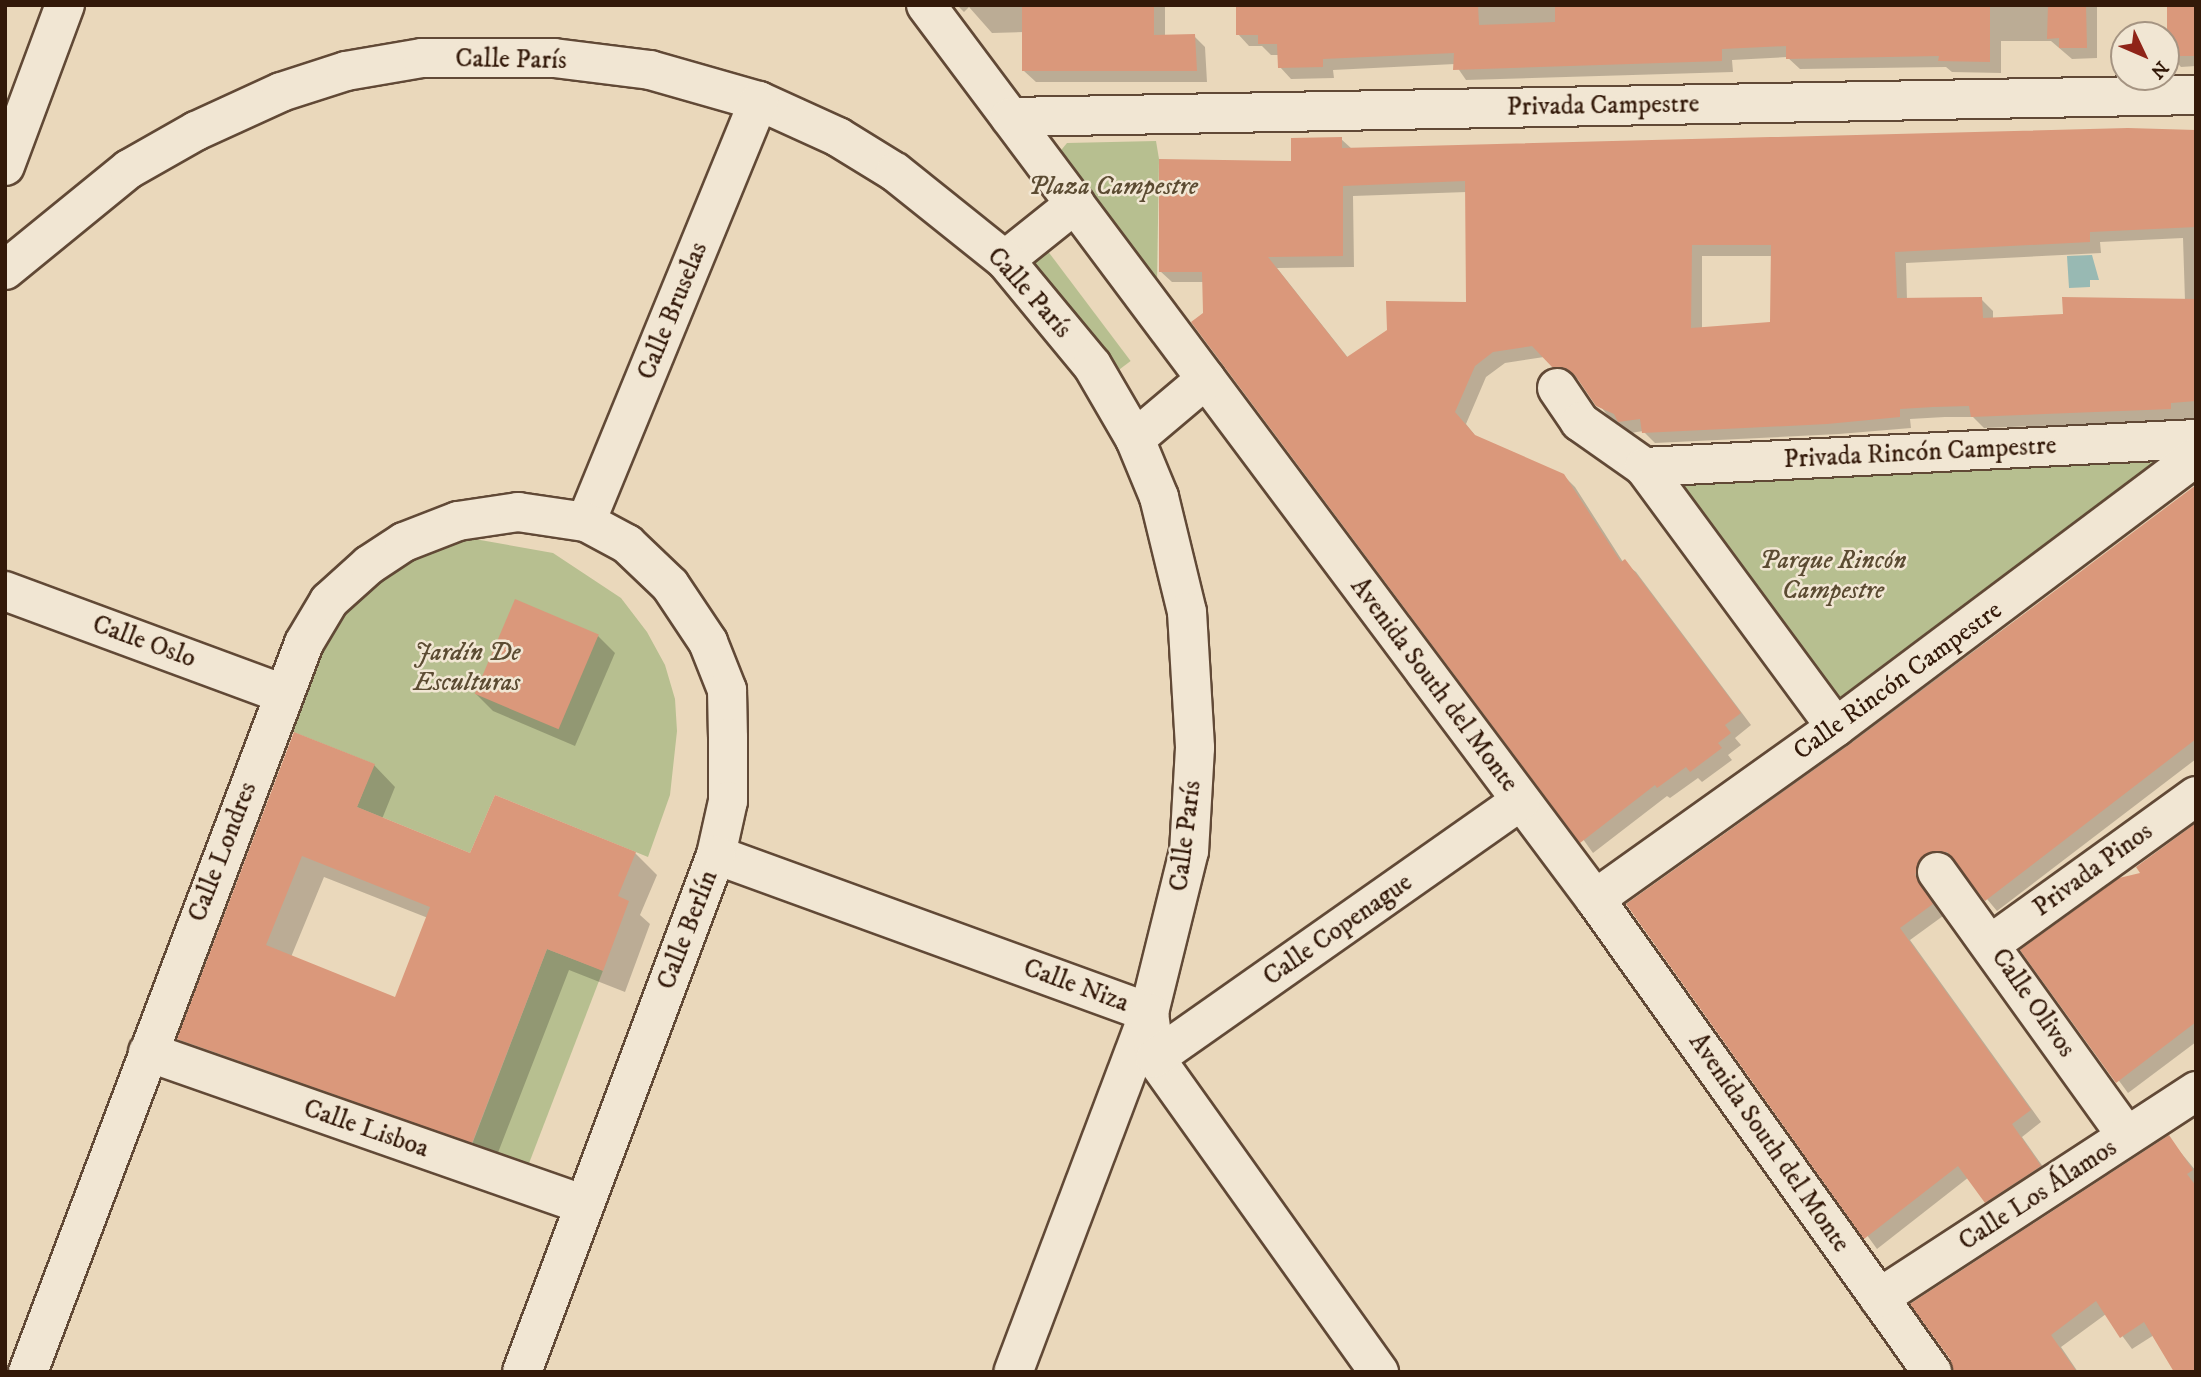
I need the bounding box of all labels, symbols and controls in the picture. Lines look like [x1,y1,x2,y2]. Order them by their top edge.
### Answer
north arrow [2110,21,2180,91]
street label: Calle París [455,43,567,77]
text: N [2145,56,2173,83]
street label: Privada Campestre [1506,89,1700,123]
park label: Plaza Campestre [1028,171,1198,203]
street label: Calle Bruselas [631,238,715,384]
street label: Calle París [980,241,1078,345]
street label: Privada Rincón Campestre [1783,430,2057,476]
park label: Parque Rincón Campestre [1759,545,1907,606]
street label: Avenida South del Monte [1343,572,1525,798]
street label: Calle Rincón Campestre [1788,595,2008,767]
street label: Calle Oslo [88,609,200,675]
park label: Jardín De Esculturas [414,637,520,698]
street label: Calle Londres [182,778,264,926]
street label: Calle París [1164,779,1208,893]
street label: Privada Pinos [2027,816,2159,924]
street label: Calle Berlín [651,866,725,994]
street label: Calle Copenague [1258,867,1418,993]
street label: Calle Olivos [1984,943,2082,1063]
street label: Calle Niza [1019,953,1133,1019]
street label: Avenida South del Monte [1682,1028,1856,1258]
street label: Calle Lisboa [299,1093,433,1165]
street label: Calle Los Álamos [1953,1132,2123,1258]

